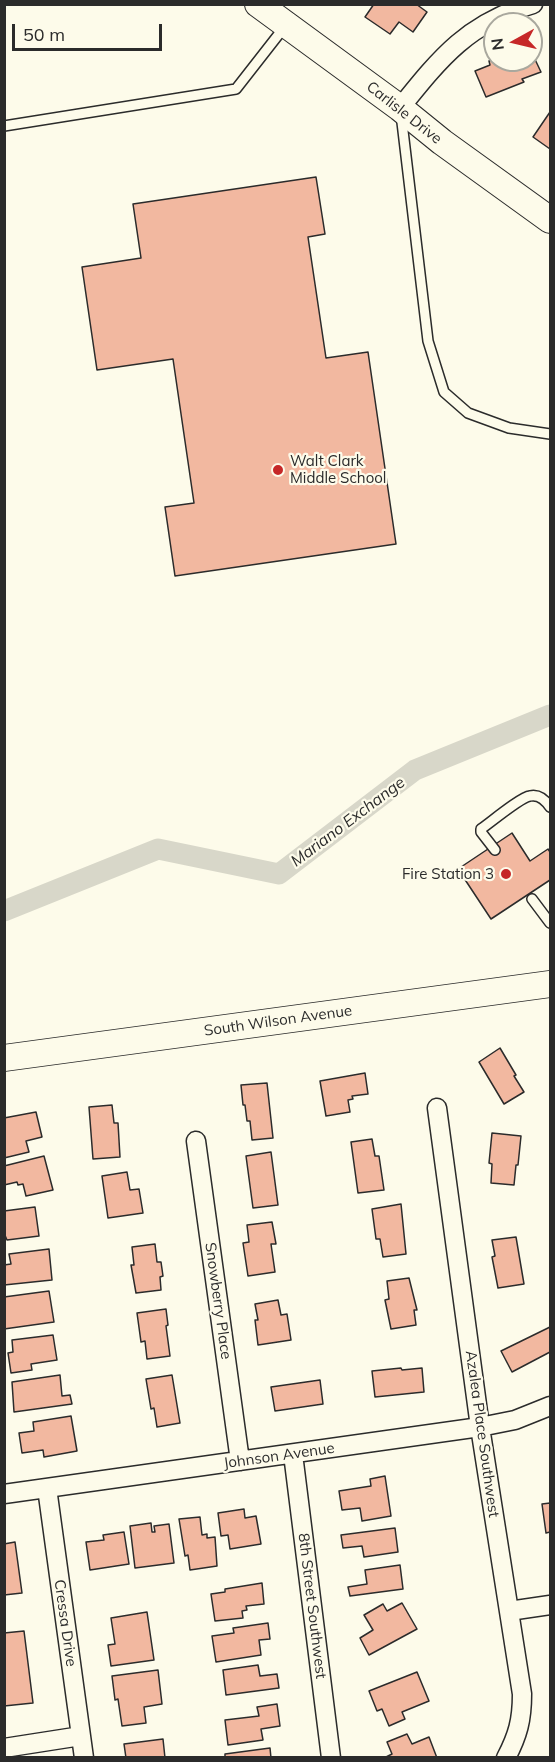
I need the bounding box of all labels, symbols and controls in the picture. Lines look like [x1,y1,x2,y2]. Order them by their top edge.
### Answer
scale bar [15,12,165,50]
north arrow [483,12,543,72]
text: 50 m [23,23,65,46]
text: N [486,37,508,52]
street label: Carlisle Drive [363,78,445,148]
place label: Walt Clark Middle School [290,452,386,487]
marker: Walt Clark Middle School [271,463,285,477]
water label: Mariano Exchange [287,773,409,871]
place label: Fire Station 3 [402,865,494,883]
marker: Fire Station 3 [499,867,513,881]
street label: South Wilson Avenue [203,1002,353,1040]
street label: Snowberry Place [201,1241,235,1361]
street label: Azalea Place Southwest [461,1349,503,1519]
street label: Johnson Avenue [222,1439,336,1473]
street label: 8th Street Southwest [294,1532,330,1680]
street label: Cressa Drive [50,1578,80,1668]

